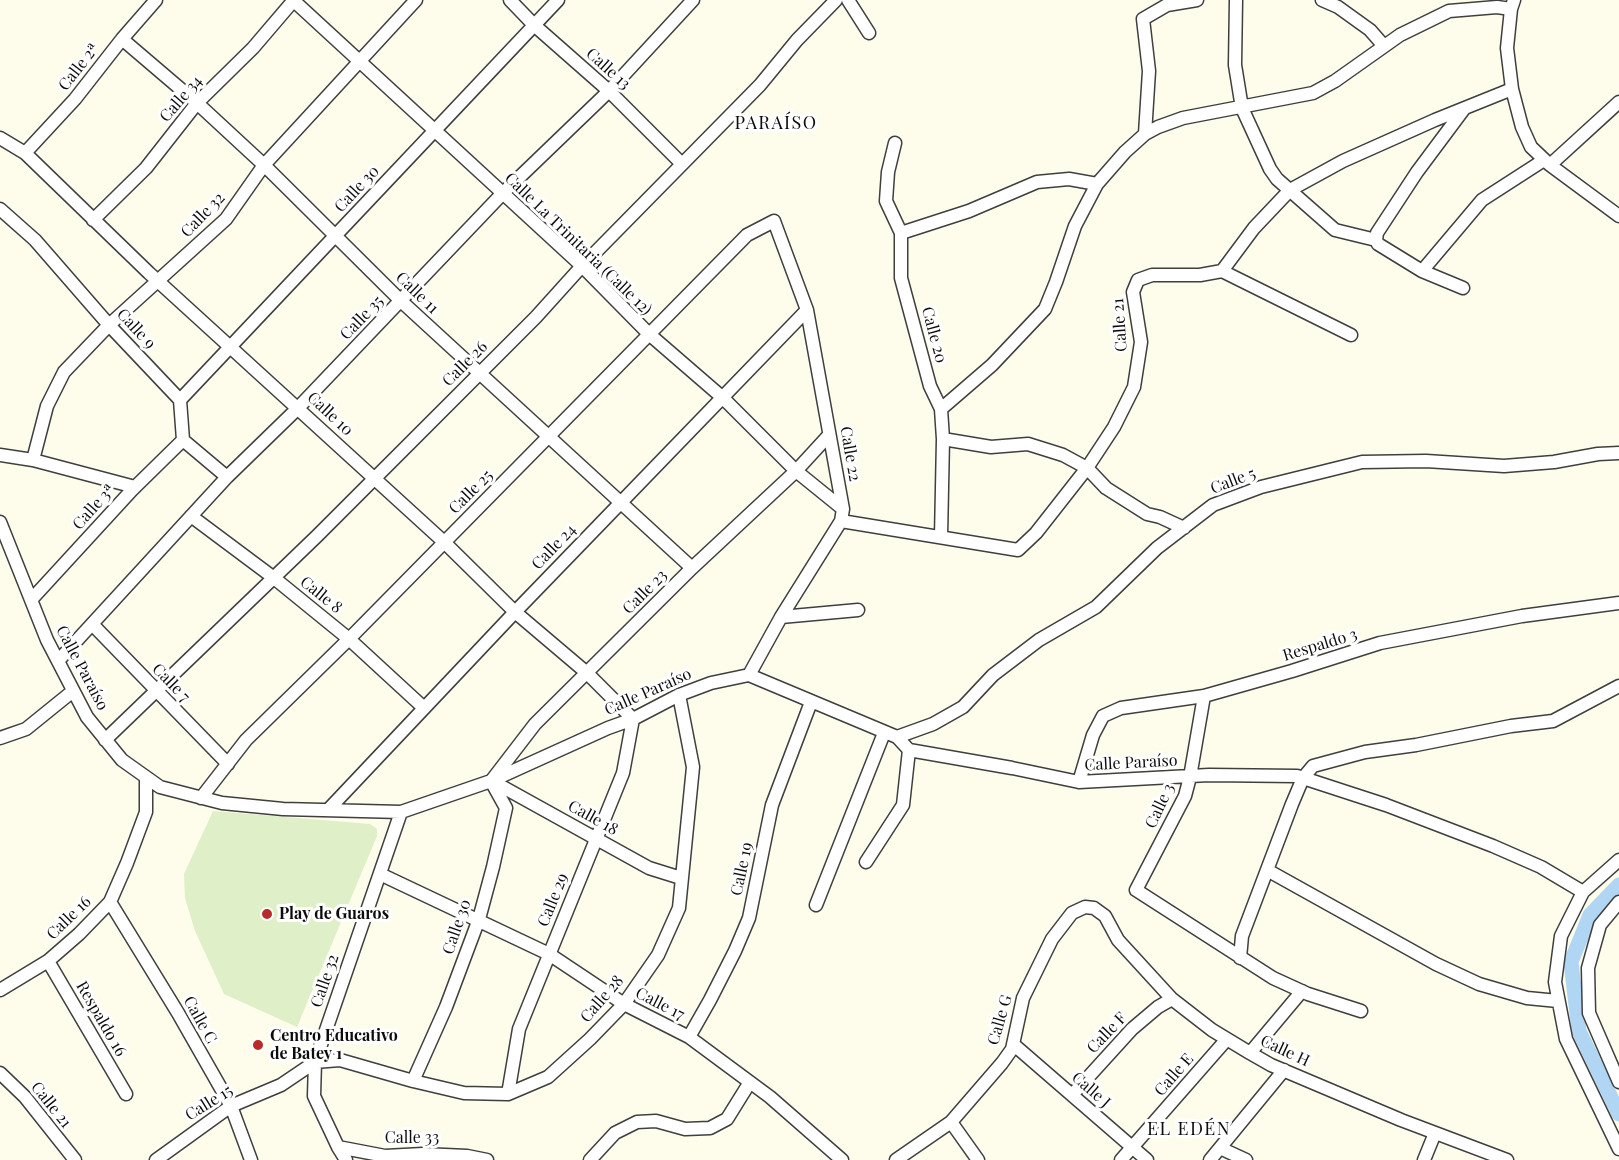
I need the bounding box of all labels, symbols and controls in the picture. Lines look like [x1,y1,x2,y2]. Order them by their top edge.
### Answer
street label: Calle 2ª [54,39,104,95]
street label: Calle 13 [582,44,634,94]
street label: Calle 34 [156,72,206,126]
district label: PARAÍSO [734,112,818,134]
street label: Calle 30 [331,162,383,216]
street label: Calle La Trinitaria (Calle 12) [500,169,656,319]
street label: Calle 32 [177,189,229,241]
street label: Calle 11 [392,268,442,318]
street label: Calle 35 [336,292,388,344]
street label: Calle 21 [1109,298,1131,352]
street label: Calle 9 [113,305,159,353]
street label: Calle 20 [917,305,951,365]
street label: Calle 26 [438,337,492,391]
street label: Calle 10 [303,388,357,440]
street label: Calle 22 [836,425,864,483]
street label: Calle 5 [1208,464,1258,498]
street label: Calle 25 [445,466,497,518]
street label: Calle 3ª [69,480,119,534]
street label: Calle 24 [528,520,580,574]
street label: Calle 23 [619,566,671,618]
street label: Calle 8 [296,572,346,618]
street label: Calle Paraíso [52,622,112,714]
street label: Respaldo 3 [1281,625,1359,665]
street label: Calle 7 [148,660,194,706]
street label: Calle Paraíso [602,664,694,720]
street label: Calle Paraíso [1084,751,1178,775]
street label: Calle 3 [1141,781,1179,831]
street label: Calle 18 [565,796,621,840]
street label: Calle 19 [727,841,757,897]
street label: Calle 29 [534,871,572,929]
street label: Calle 16 [43,892,95,944]
street label: Calle 30 [439,897,475,957]
place label: Play de Guaros [279,904,389,924]
marker: Play de Guaros [260,907,274,921]
street label: Calle 32 [307,952,343,1010]
street label: Calle 28 [576,972,628,1026]
street label: Respaldo 16 [72,978,130,1060]
street label: Calle 17 [632,984,688,1024]
street label: Calle C [179,993,221,1047]
street label: Calle G [984,993,1016,1047]
street label: Calle F [1083,1009,1131,1057]
place label: Centro Educativo de Batey 1 [270,1026,398,1064]
street label: Calle H [1257,1031,1313,1071]
marker: Centro Educativo de Batey 1 [251,1038,265,1052]
street label: Calle E [1150,1050,1198,1100]
street label: Calle J [1068,1068,1114,1112]
street label: Calle 21 [27,1078,75,1132]
street label: Calle 15 [182,1081,236,1125]
district label: EL EDÉN [1147,1118,1231,1140]
street label: Calle 33 [385,1128,439,1148]

